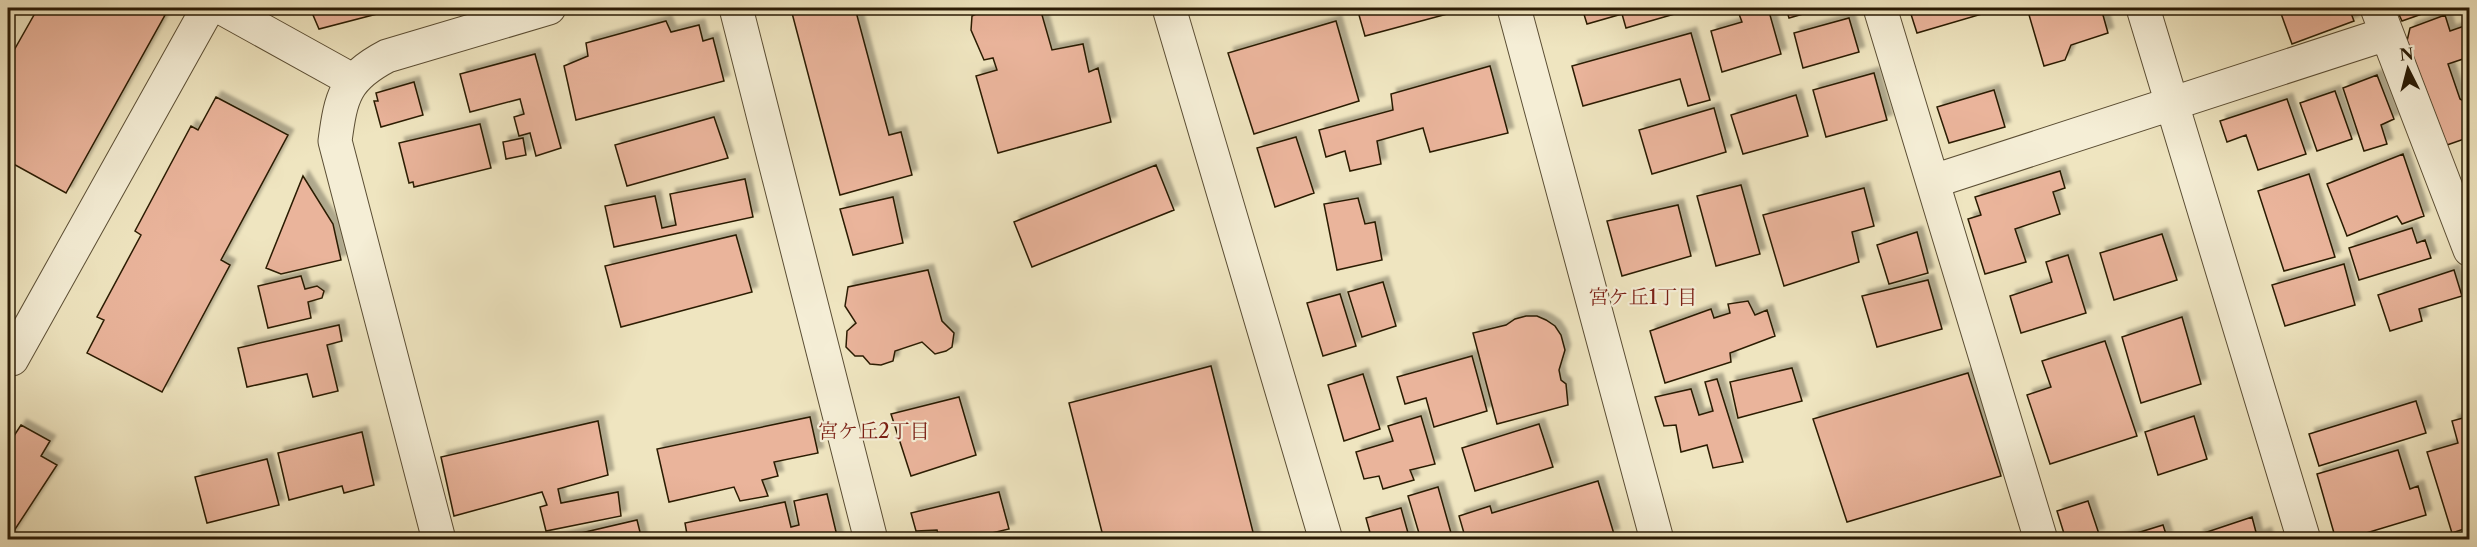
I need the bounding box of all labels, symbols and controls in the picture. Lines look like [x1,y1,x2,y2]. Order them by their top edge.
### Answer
north arrow [2378,39,2438,99]
text: N [2398,43,2414,65]
district label: 宮ケ丘1丁目 [1589,285,1697,309]
district label: 宮ケ丘2丁目 [818,419,930,443]

